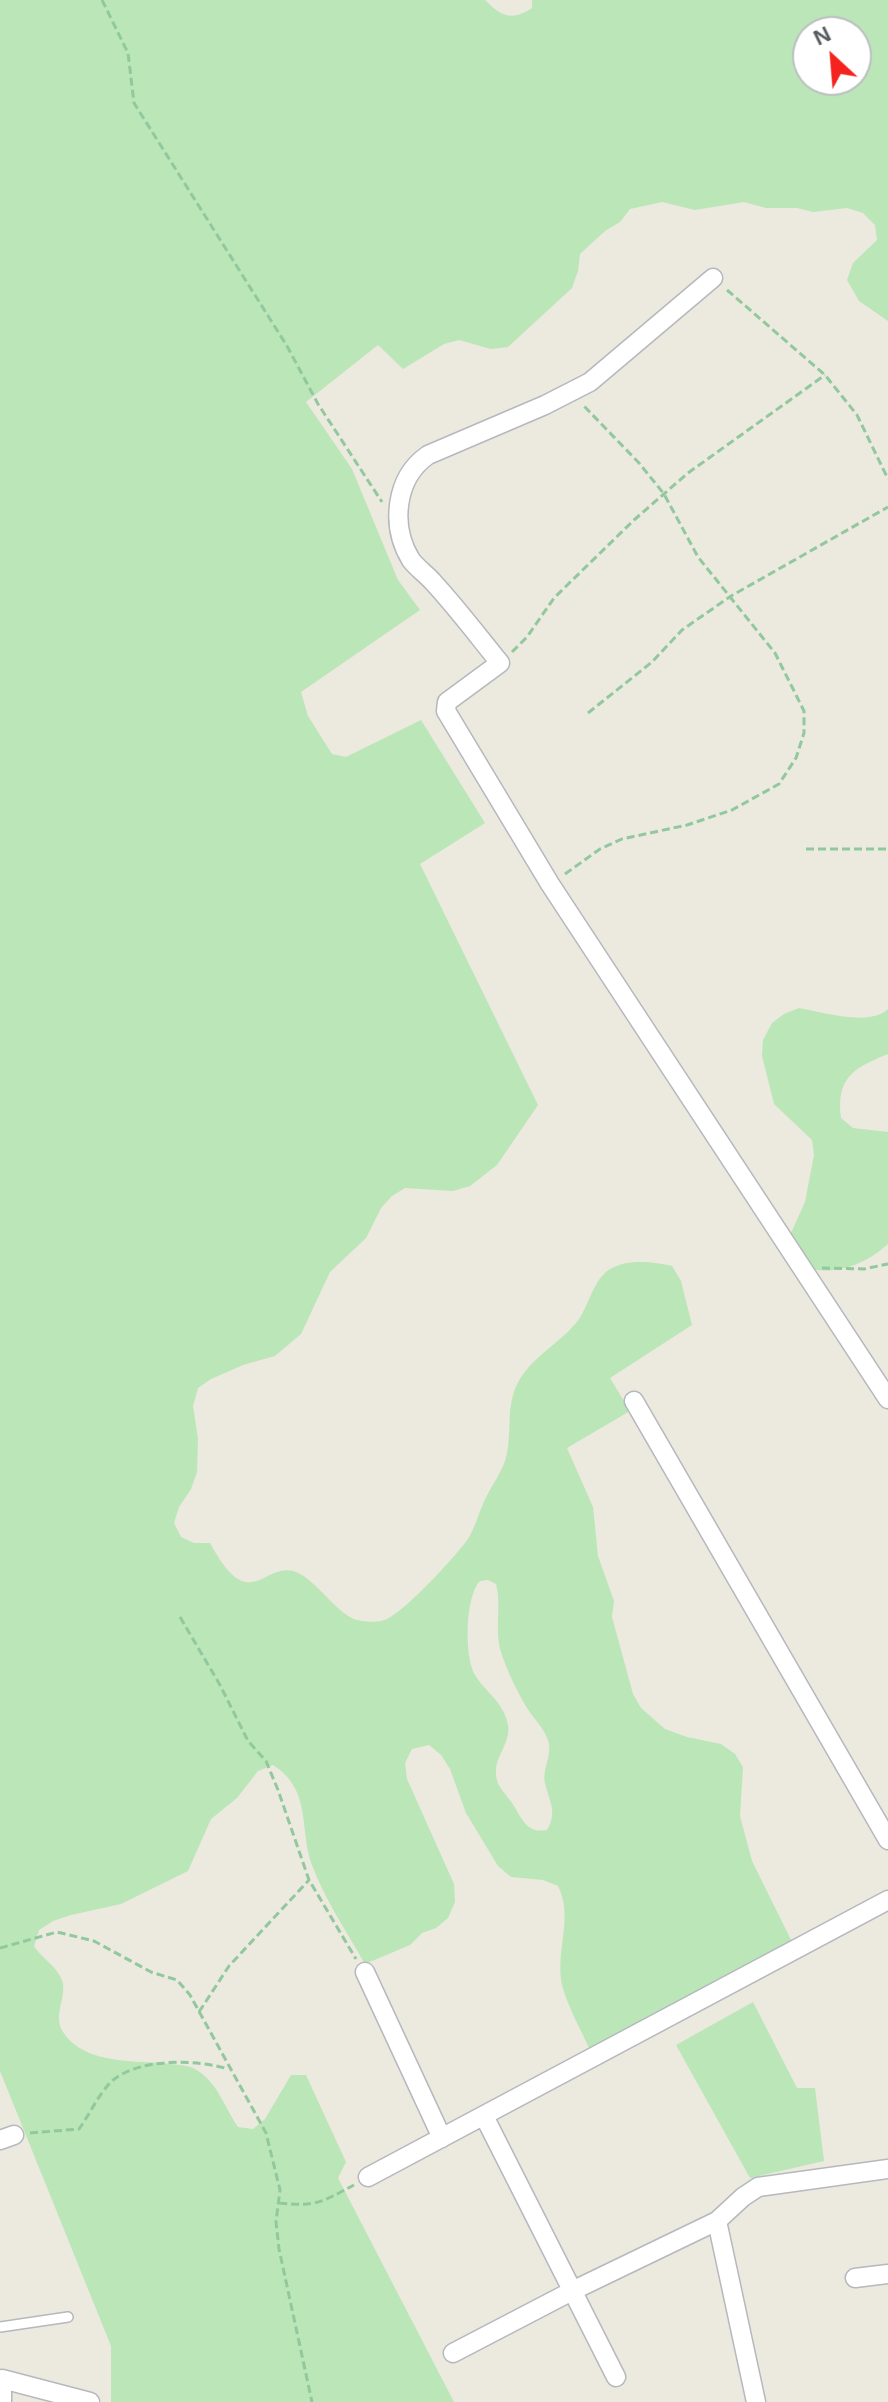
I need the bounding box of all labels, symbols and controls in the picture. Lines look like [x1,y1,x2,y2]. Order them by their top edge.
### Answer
north arrow [792,16,872,96]
text: N [810,21,835,50]

